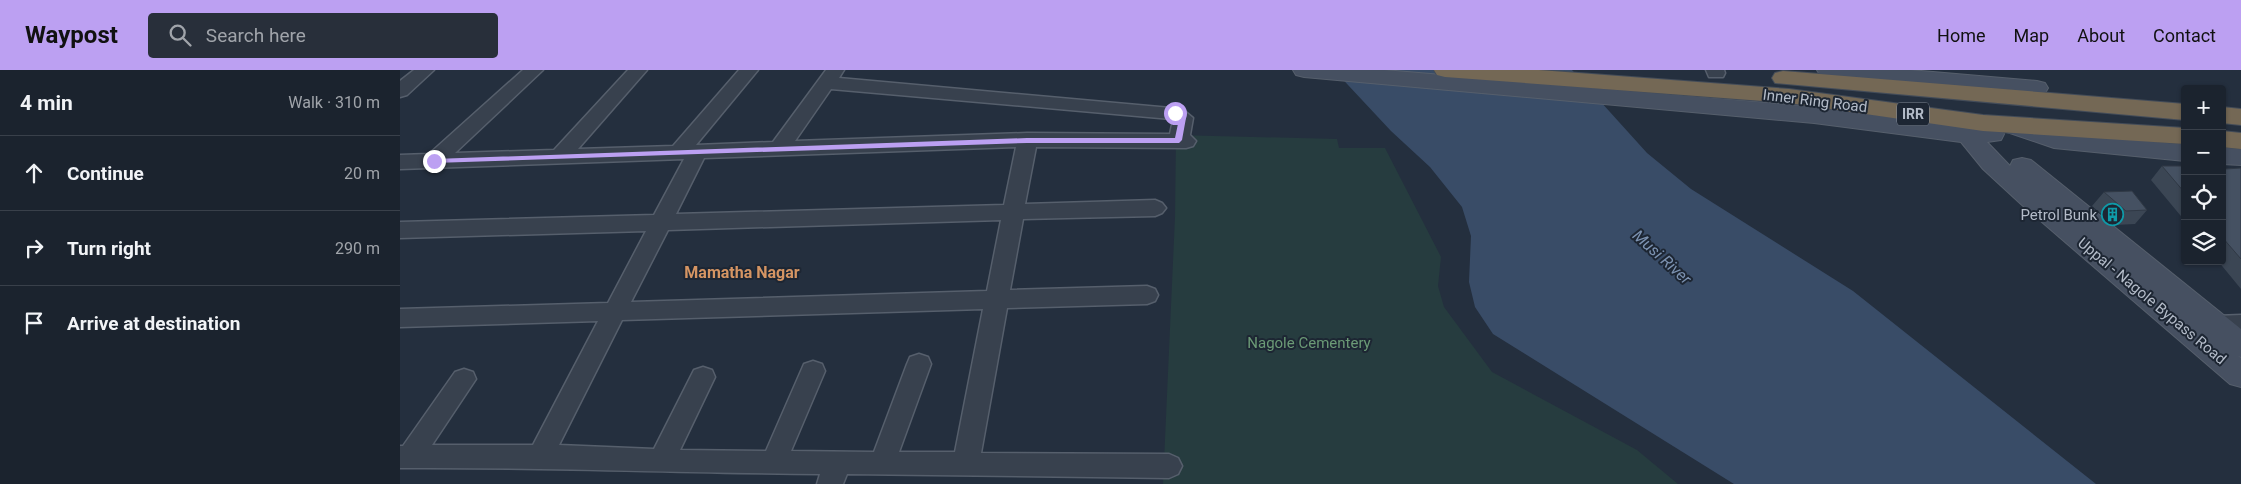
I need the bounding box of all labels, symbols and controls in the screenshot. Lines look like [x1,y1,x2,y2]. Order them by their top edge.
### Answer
search box [148,13,498,58]
text: Waypost [25,21,118,49]
icon: search [166,21,194,49]
text: Search here [206,24,306,47]
text: Home [1937,25,1986,46]
text: Map [2014,25,2049,46]
text: About [2077,25,2125,46]
text: Contact [2153,25,2216,46]
map controls [2181,85,2226,265]
button: + [2181,85,2226,130]
street label: Inner Ring Road [1762,86,1868,116]
text: 4 min [20,91,73,115]
text: Walk · 310 m [288,93,380,112]
route start [1164,102,1187,125]
road number: IRR [1897,103,1929,126]
button: − [2181,130,2226,175]
route end [423,150,446,173]
icon: ahead [20,159,48,187]
text: Continue [67,162,144,185]
text: 20 m [344,164,380,183]
button: locate [2181,175,2226,220]
building icon: Petrol Bunk [2101,203,2125,227]
place label: Petrol Bunk [2020,206,2097,224]
button: layers [2181,220,2226,265]
water label: Musi River [1629,226,1696,289]
icon: right [20,234,48,262]
street label: Uppal - Nagole Bypass Road [2074,234,2230,368]
text: Turn right [67,237,151,260]
text: 290 m [335,239,380,258]
district label: Mamatha Nagar [684,263,800,282]
icon: arrive [20,309,48,337]
text: Arrive at destination [67,312,240,335]
park label: Nagole Cementery [1247,334,1371,352]

